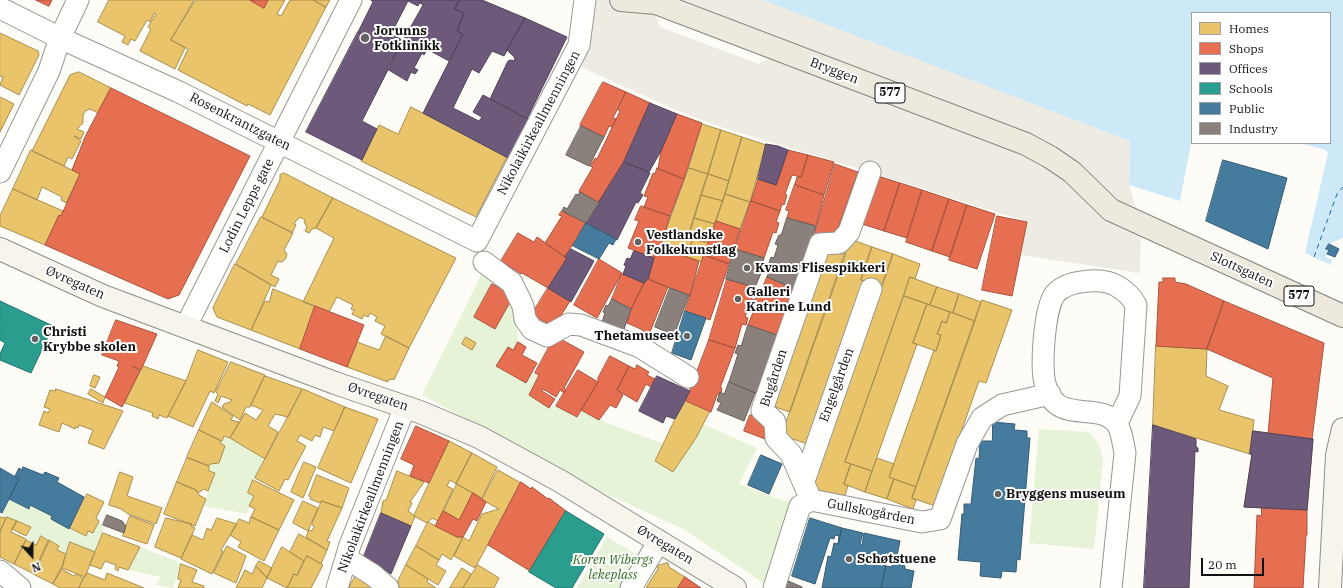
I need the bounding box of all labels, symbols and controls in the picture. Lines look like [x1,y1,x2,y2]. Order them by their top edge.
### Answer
legend [1191,12,1331,144]
text: Homes [1229,21,1269,36]
place label: Jorunns Fotklinikk [374,23,440,54]
marker: Jorunns Fotklinikk [359,32,371,44]
text: Shops [1229,41,1264,56]
street label: Nikolaikirkeallmenningen [494,48,584,198]
street label: Bryggen [807,55,861,87]
text: Offices [1229,61,1268,76]
text: Schools [1229,81,1273,96]
road number: 577 [875,83,905,103]
street label: Rosenkrantzgaten [187,90,293,154]
text: Public [1229,101,1265,116]
text: Industry [1229,121,1278,136]
street label: Lodin Lepps gate [216,156,278,256]
place label: Vestlandske Folkekunstlag [646,227,736,258]
marker: Vestlandske Folkekunstlag [633,237,643,247]
street label: Slottsgaten [1208,249,1276,291]
place label: Kvams Flisespikkeri [755,260,885,276]
street label: Øvregaten [43,263,107,303]
marker: Kvams Flisespikkeri [742,263,752,273]
place label: Galleri Katrine Lund [746,284,831,315]
road number: 577 [1284,286,1314,306]
marker: Galleri Katrine Lund [733,294,743,304]
place label: Christi Krybbe skolen [43,324,136,355]
place label: Thetamuseet [594,328,679,344]
marker: Thetamuseet [682,331,692,341]
marker: Christi Krybbe skolen [30,334,40,344]
street label: Engelgården [816,346,858,424]
street label: Bugården [757,347,791,409]
street label: Øvregaten [346,379,410,415]
street label: Nikolaikirkeallmenningen [335,419,407,575]
place label: Bryggens museum [1006,486,1126,502]
marker: Bryggens museum [993,489,1003,499]
street label: Gullskogården [826,496,916,528]
street label: Øvregaten [634,522,696,568]
north arrow [12,536,52,576]
scale bar [1203,550,1266,576]
place label: Schøtstuene [857,551,936,567]
park label: Koren Wibergs lekeplass [573,552,653,583]
marker: Schøtstuene [844,554,854,564]
text: 20 m [1208,557,1237,572]
text: N [30,559,43,575]

